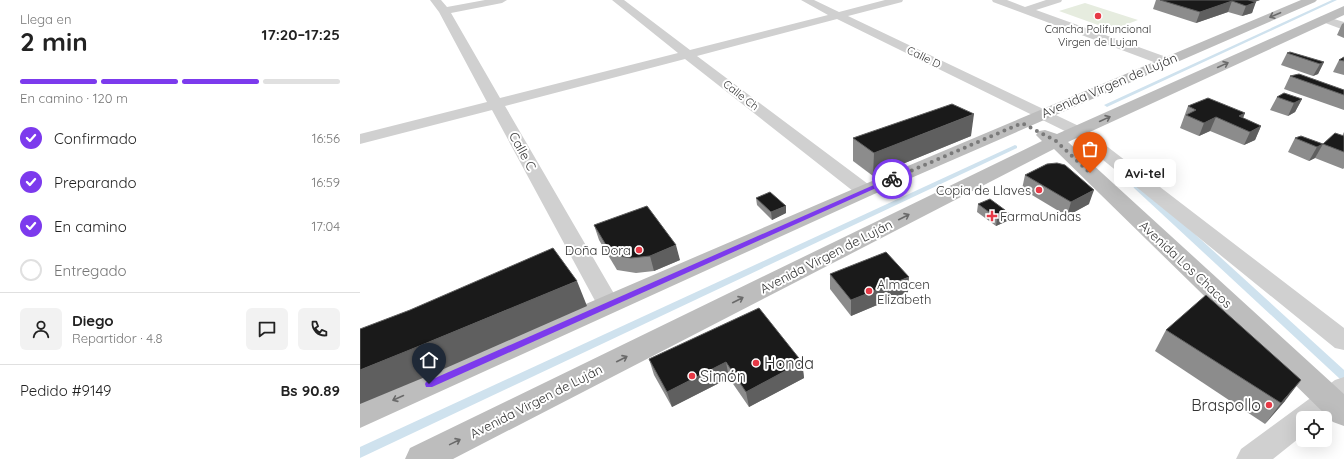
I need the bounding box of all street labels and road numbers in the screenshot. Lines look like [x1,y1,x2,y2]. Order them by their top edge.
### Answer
street label: Calle D [905,43,943,71]
street label: Avenida Virgen de Luján [1039,49,1179,121]
street label: Calle Ch [720,77,762,113]
street label: Calle C [506,129,540,174]
street label: Avenida Virgen de Luján [757,216,895,296]
street label: Avenida Los Chacos [1136,217,1236,311]
street label: Avenida Virgen de Luján [467,361,605,441]

